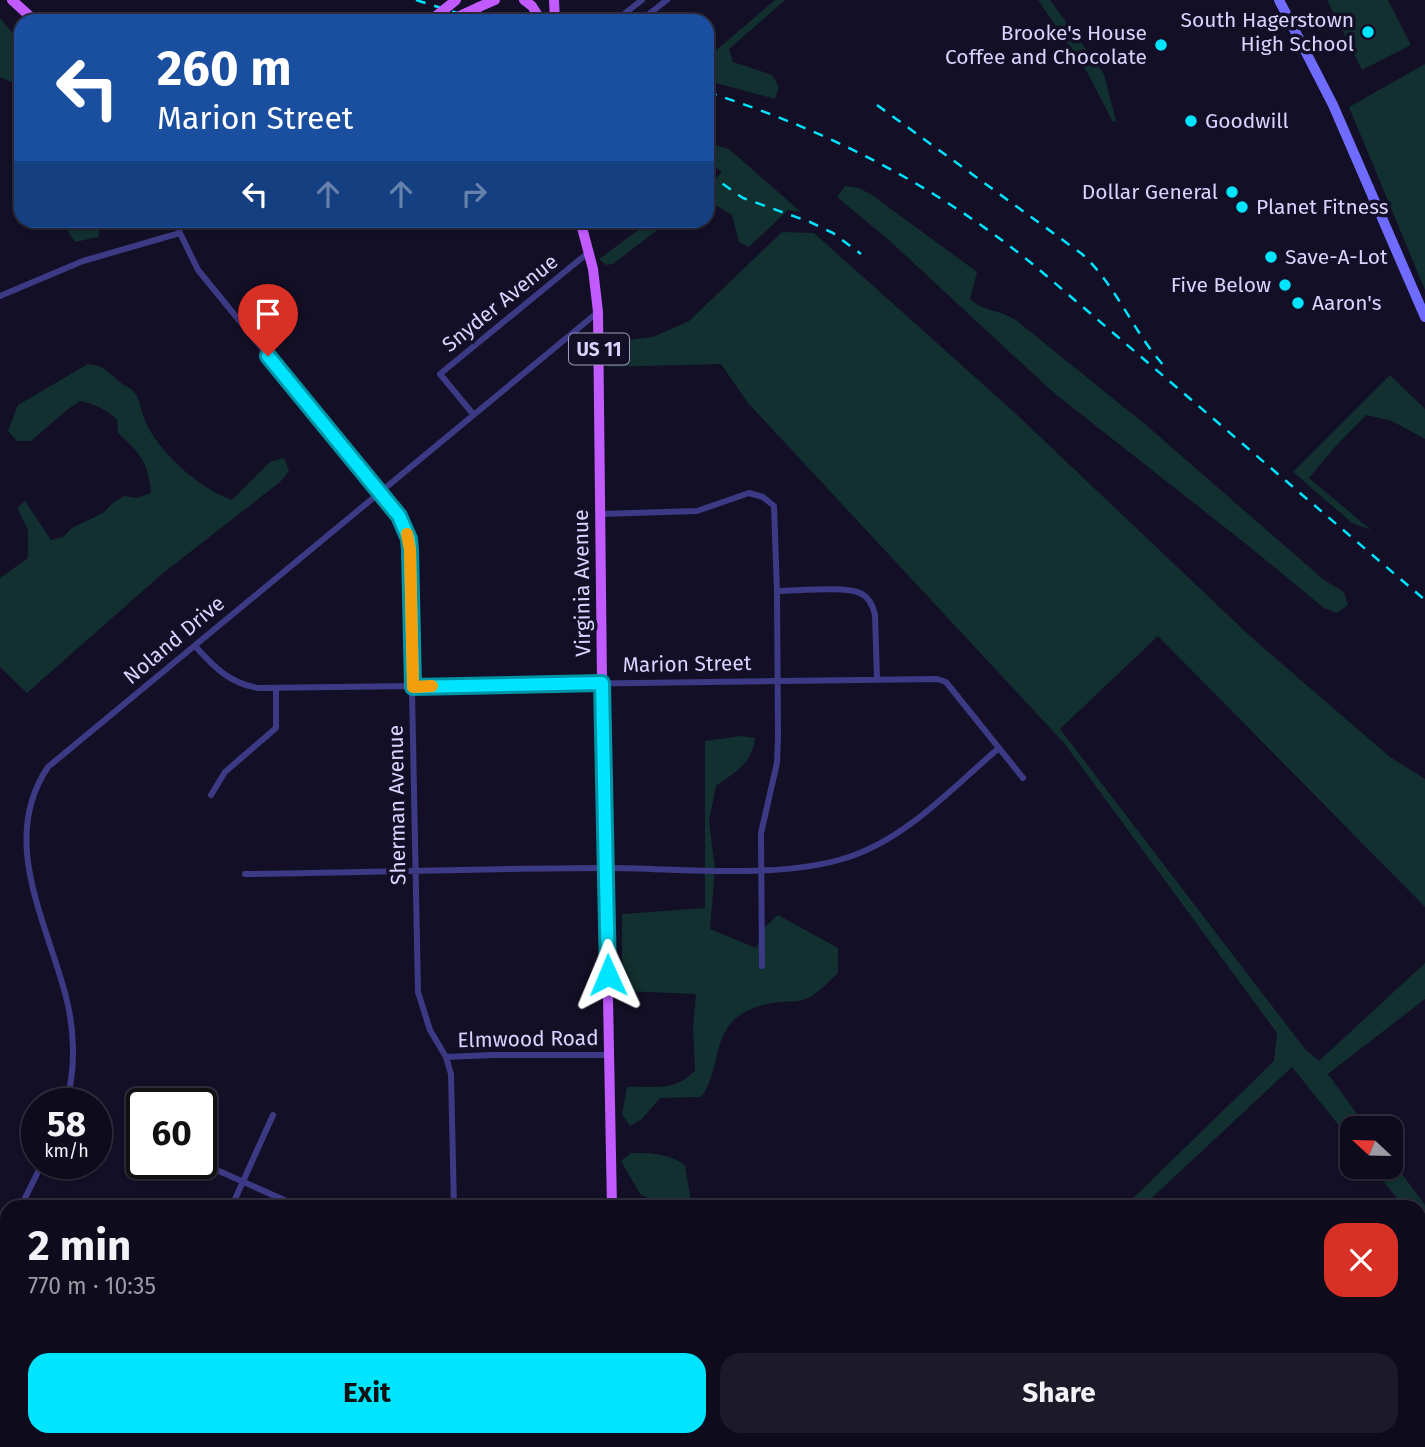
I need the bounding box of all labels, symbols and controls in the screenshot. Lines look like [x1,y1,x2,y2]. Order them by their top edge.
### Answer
place label: South Hagerstown High School [1181,7,1354,57]
place label: Brooke's House Coffee and Chocolate [945,20,1147,70]
marker: South Hagerstown High School [1360,24,1376,40]
marker: Brooke's House Coffee and Chocolate [1153,37,1169,53]
text: 260 m [157,39,292,98]
icon: left [42,42,133,133]
text: Marion Street [157,99,353,137]
place label: Goodwill [1205,108,1289,134]
marker: Goodwill [1183,113,1199,129]
icon: left [236,175,274,213]
icon: ahead [309,175,347,213]
icon: ahead [382,175,420,213]
icon: right [455,175,493,213]
place label: Dollar General [1082,179,1218,205]
marker: Dollar General [1224,184,1240,200]
place label: Planet Fitness [1256,194,1389,220]
marker: Planet Fitness [1234,199,1250,215]
place label: Save-A-Lot [1285,244,1388,270]
street label: Snyder Avenue [437,248,563,358]
marker: Save-A-Lot [1263,249,1279,265]
place label: Five Below [1171,272,1271,298]
marker: Five Below [1277,277,1293,293]
pin [238,284,298,356]
place label: Aaron's [1312,290,1382,316]
icon: arrive [249,295,287,333]
marker: Aaron's [1290,295,1306,311]
road number: US 11 [569,334,629,364]
street label: Virginia Avenue [568,509,596,657]
street label: Noland Drive [118,590,230,690]
street label: Marion Street [622,650,752,678]
street label: Sherman Avenue [383,725,411,885]
position arrow [571,938,645,1012]
street label: Elmwood Road [457,1025,599,1053]
speed limit sign: 60 [126,1088,217,1179]
text: 58 [47,1103,86,1145]
north arrow [1340,1116,1404,1180]
map controls [1340,1116,1403,1179]
text: km/h [44,1140,89,1162]
text: 2 min [28,1221,131,1271]
button: close [1324,1223,1398,1297]
text: 770 m · 10:35 [28,1272,156,1300]
button: Exit [28,1353,706,1433]
button: Share [720,1353,1398,1433]

